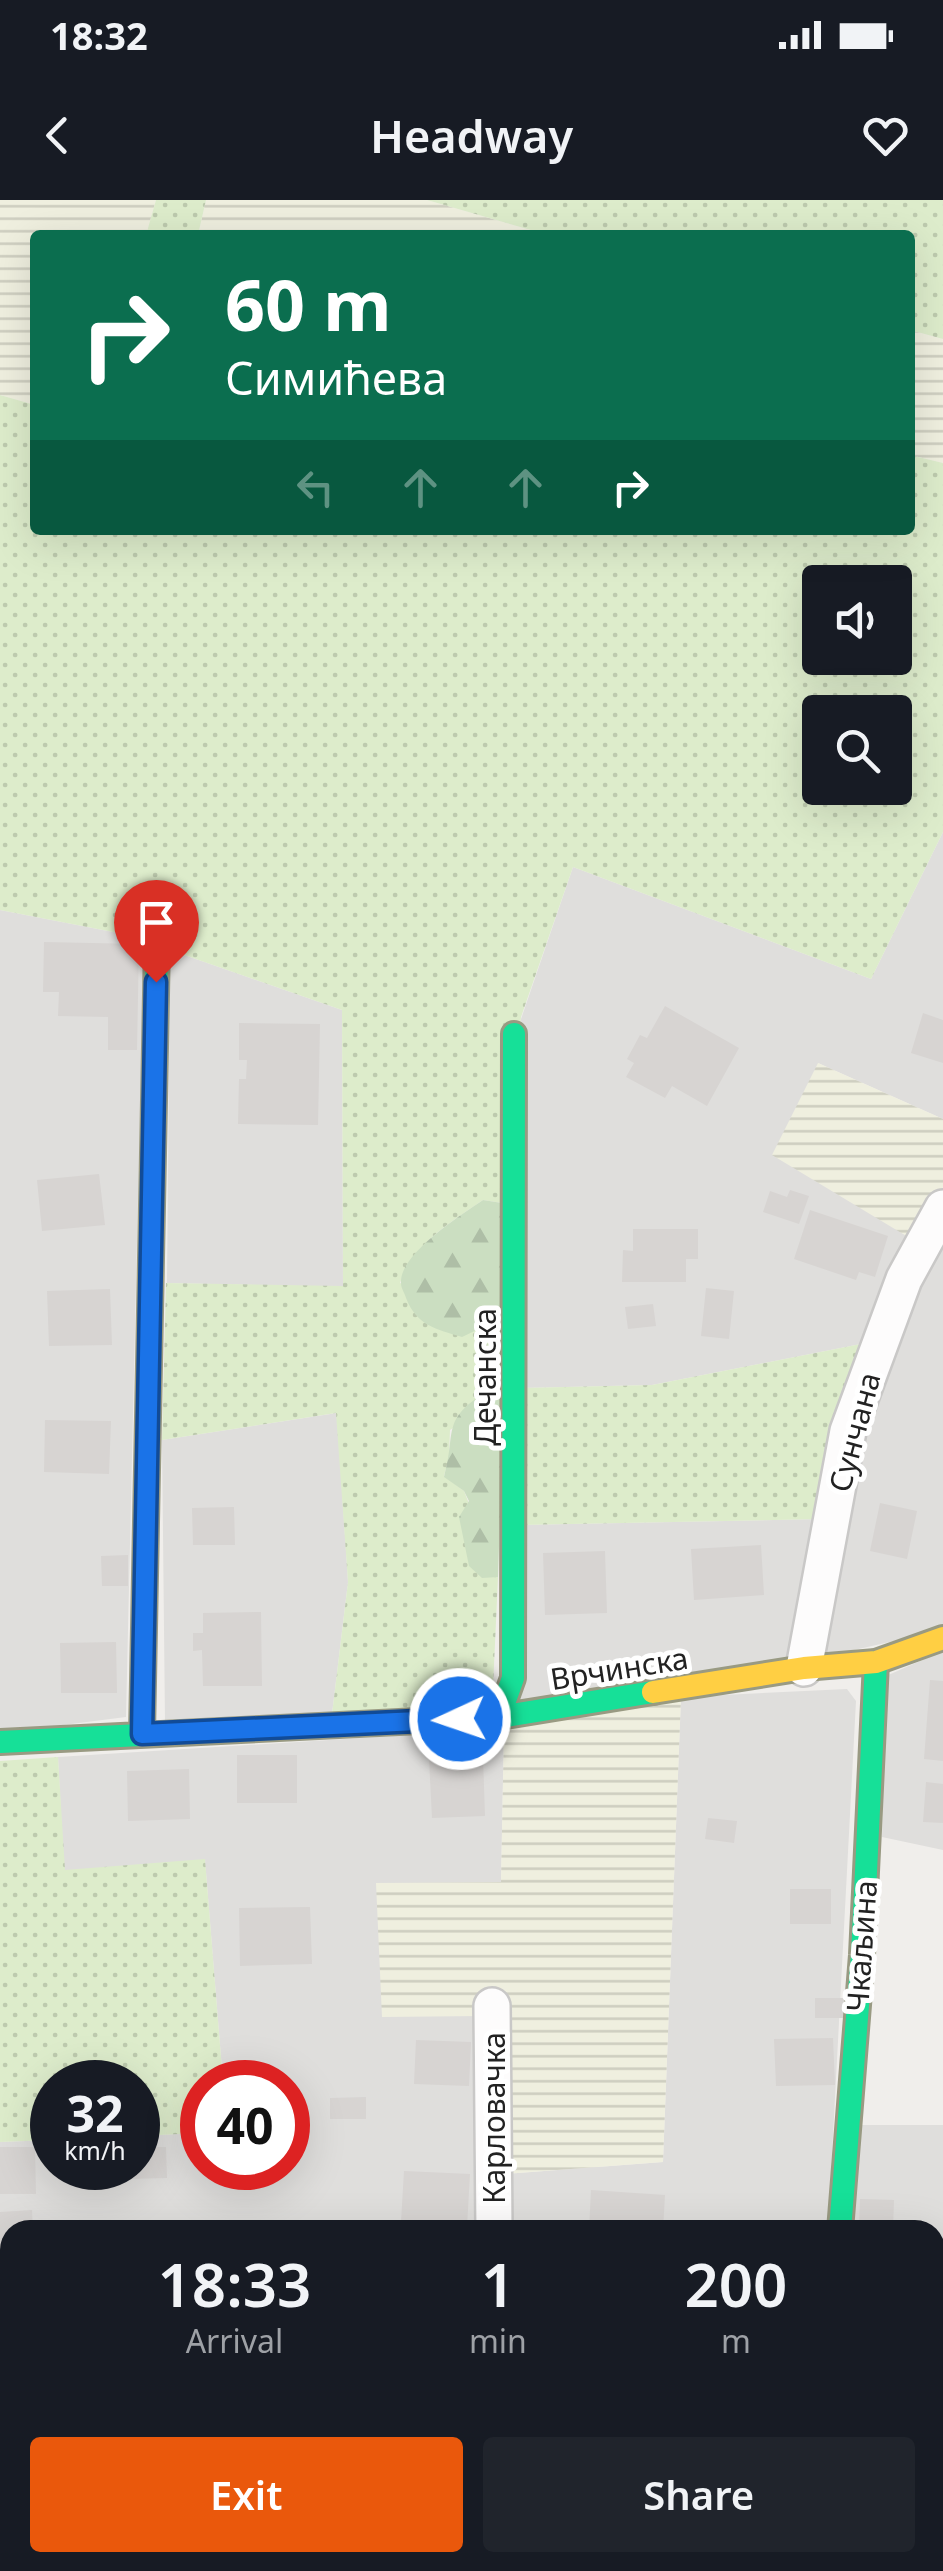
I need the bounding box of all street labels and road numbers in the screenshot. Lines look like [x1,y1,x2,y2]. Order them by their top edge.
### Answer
street label: Дечанска [464,1308,505,1446]
street label: Сунчана [818,1368,890,1496]
street label: Врчинска [547,1637,691,1699]
street label: Чкаљина [836,1879,886,2013]
street label: Карловачка [473,2032,514,2204]

